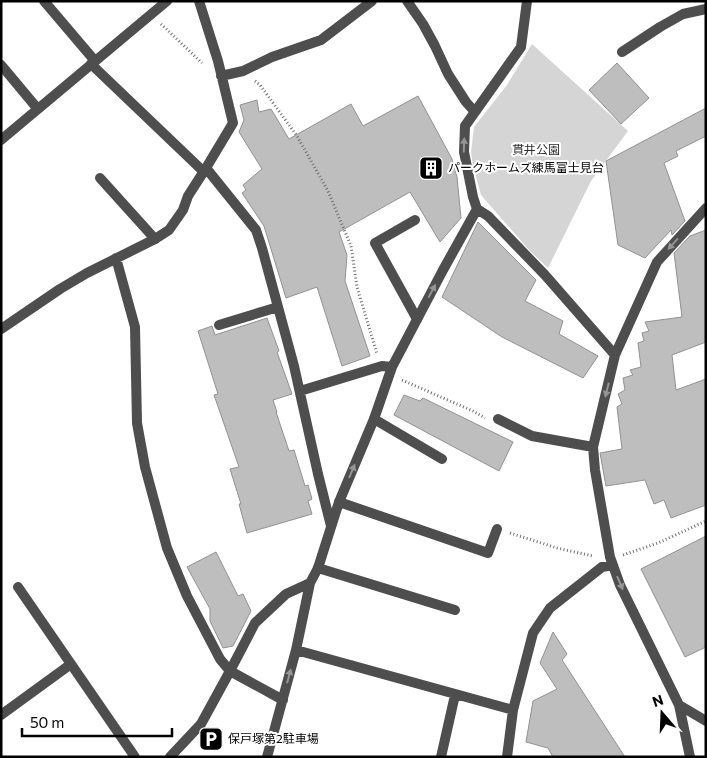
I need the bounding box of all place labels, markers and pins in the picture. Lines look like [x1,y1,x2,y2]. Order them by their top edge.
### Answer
building icon: パークホームズ練馬富士見台 [418,155,444,181]
place label: パークホームズ練馬富士見台 [448,160,604,174]
parking icon: 保戸塚第2駐車場 [198,726,224,752]
place label: 保戸塚第2駐車場 [228,731,319,745]

